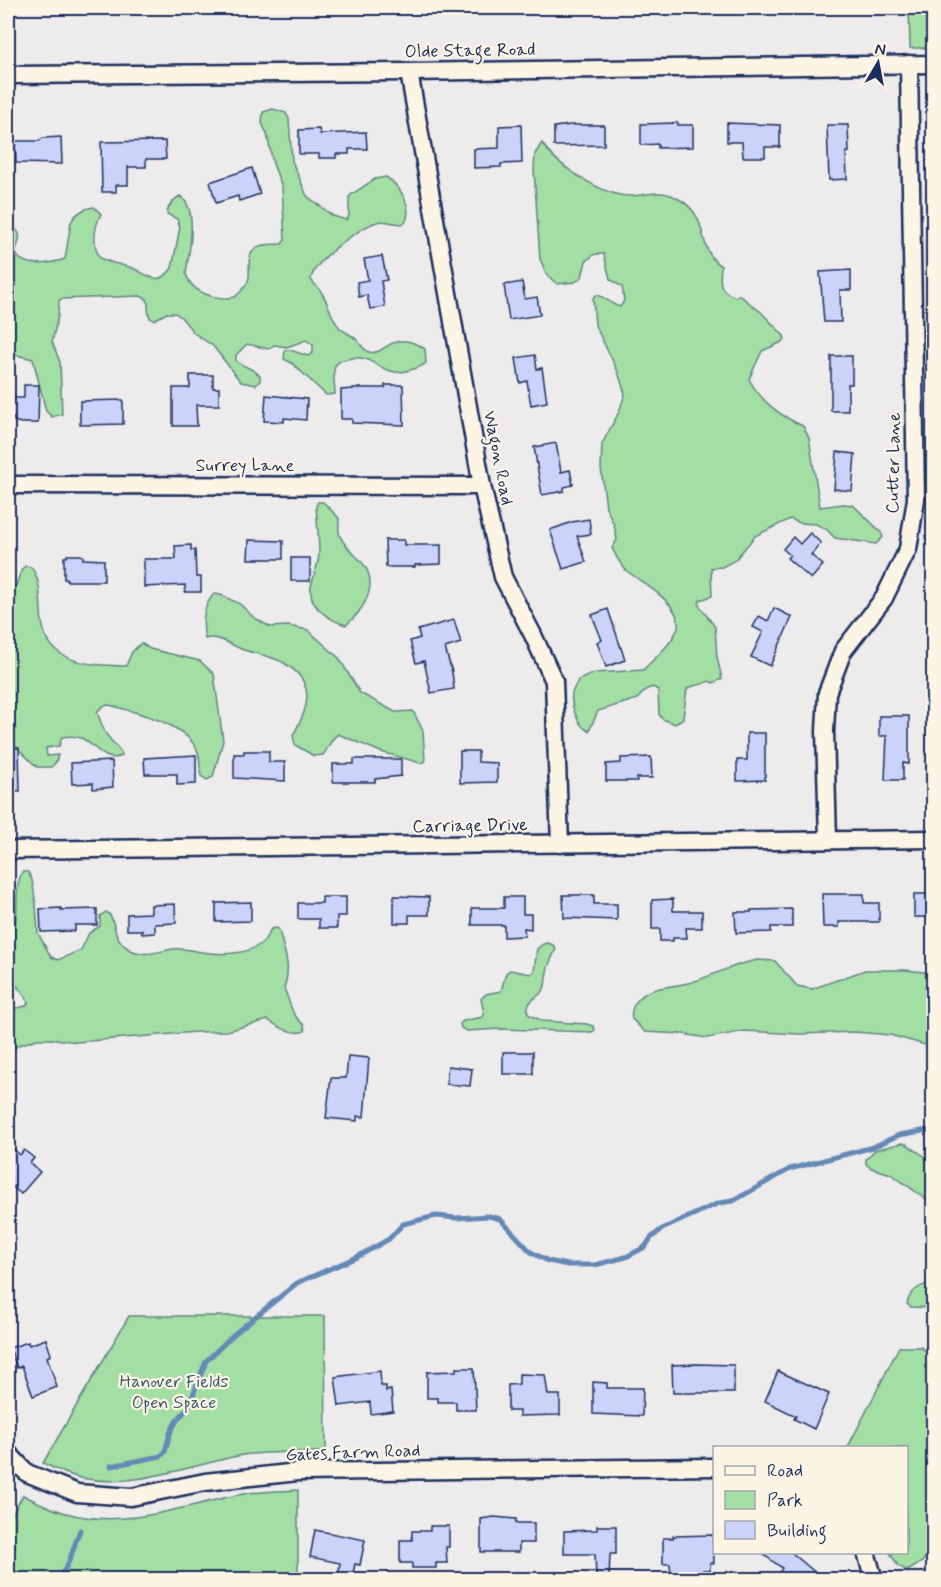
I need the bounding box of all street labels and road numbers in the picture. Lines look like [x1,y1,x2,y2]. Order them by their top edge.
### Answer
street label: Olde Stage Road [404,38,536,66]
street label: Wagon Road [475,409,519,508]
street label: Cutter Lane [881,412,907,514]
street label: Surrey Lane [196,454,295,478]
street label: Carriage Drive [412,813,528,839]
street label: Gates Farm Road [285,1439,421,1467]

